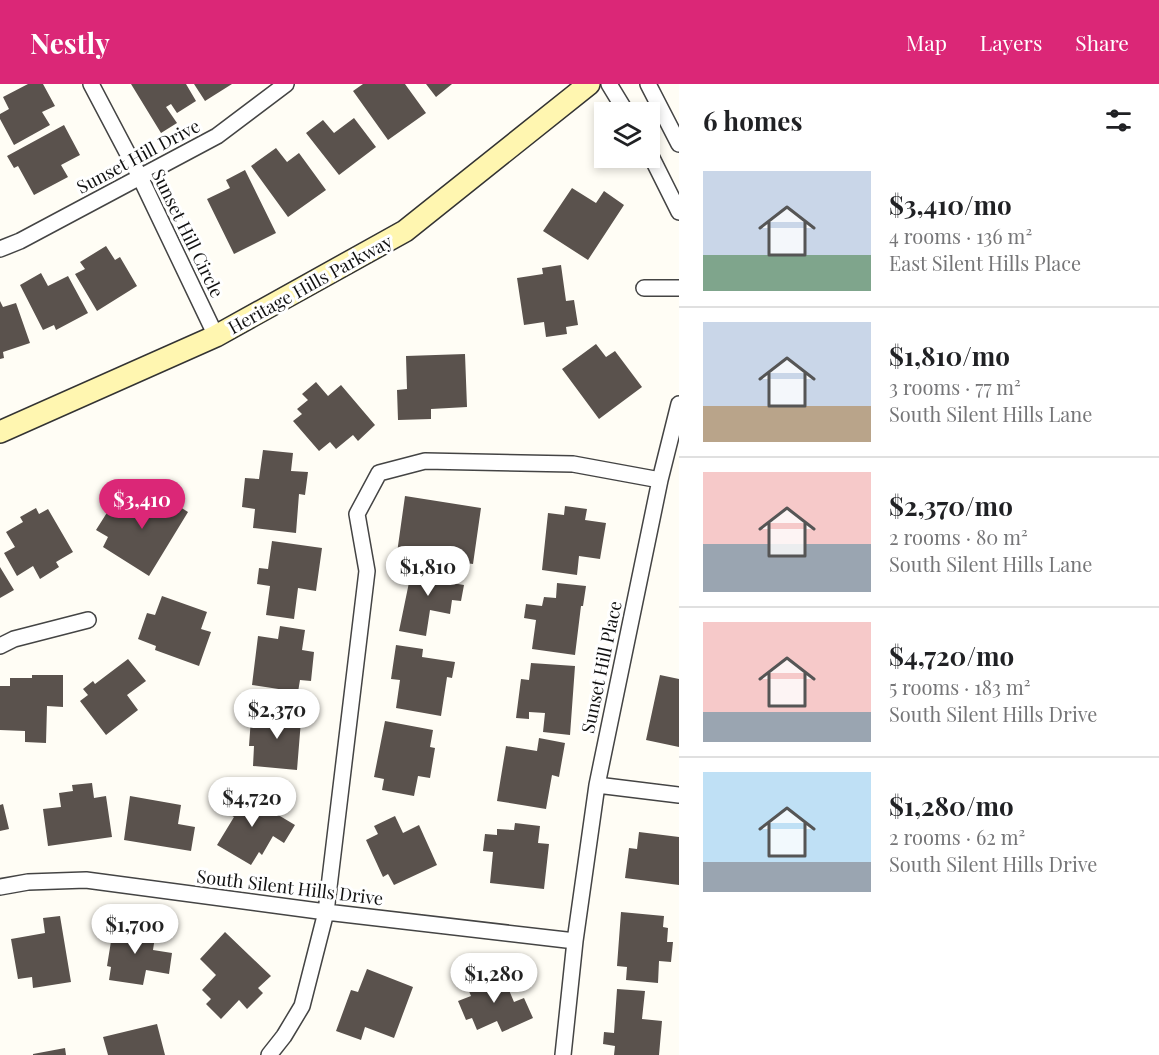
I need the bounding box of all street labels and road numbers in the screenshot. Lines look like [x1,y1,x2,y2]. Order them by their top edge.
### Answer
street label: Sunset Hill Drive [72,113,204,199]
street label: Sunset Hill Circle [146,165,230,301]
street label: Heritage Hills Parkway [224,229,396,339]
street label: Sunset Hill Place [575,599,627,735]
street label: South Silent Hills Drive [195,864,385,910]

